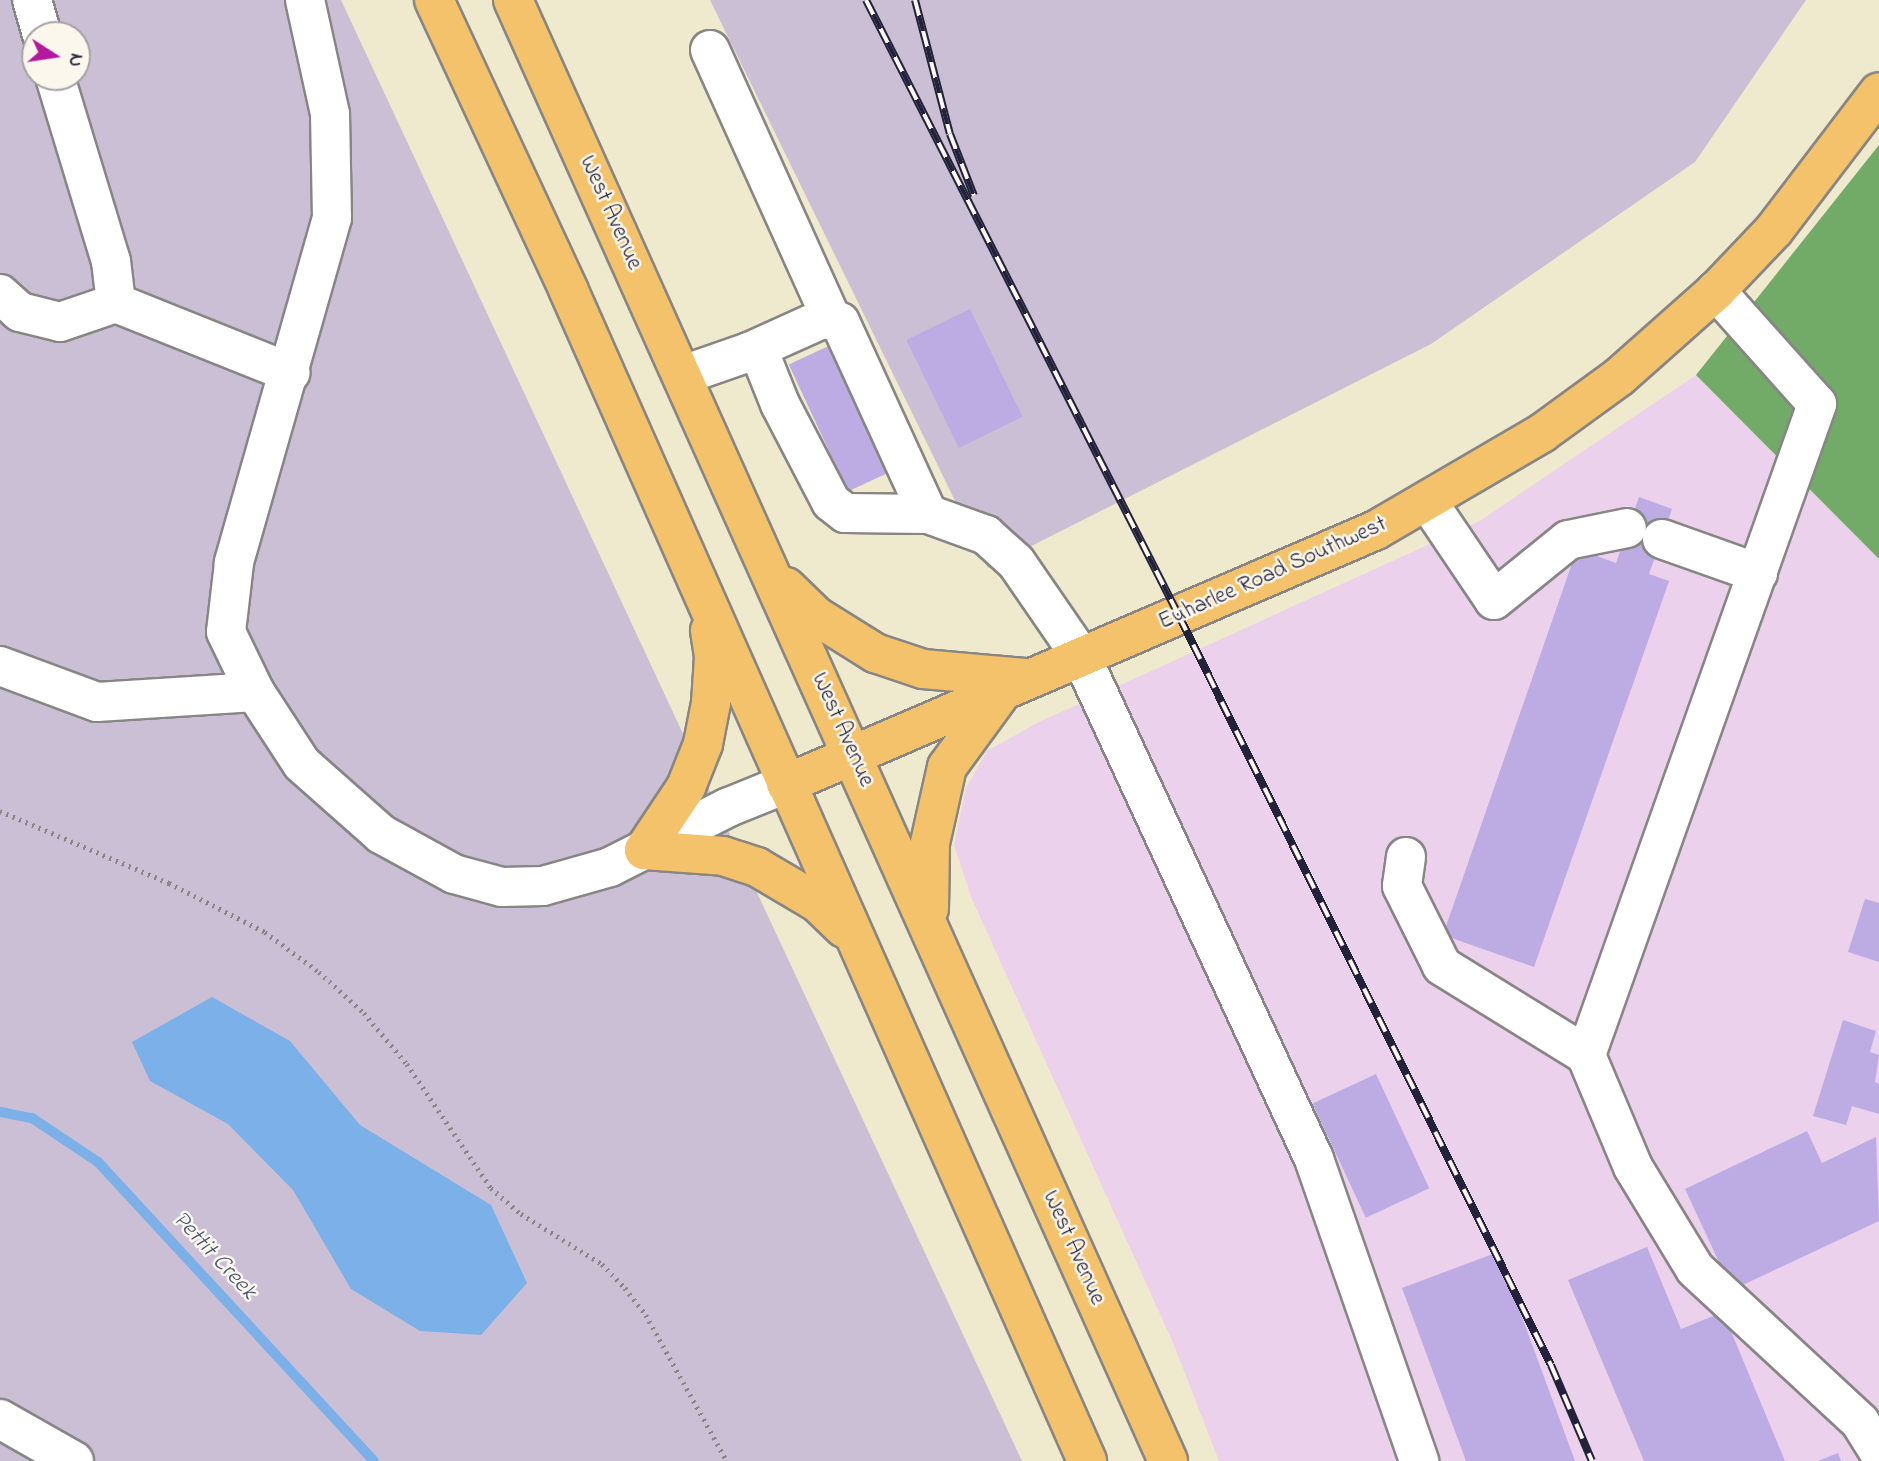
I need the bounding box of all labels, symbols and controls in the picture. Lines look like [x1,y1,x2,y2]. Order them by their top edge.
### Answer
north arrow [21,21,91,91]
text: N [61,51,90,69]
street label: West Avenue [573,152,647,274]
street label: Euharlee Road Southwest [1155,511,1391,637]
street label: West Avenue [805,669,879,791]
street label: West Avenue [1036,1187,1110,1309]
water label: Pettit Creek [166,1206,262,1306]

